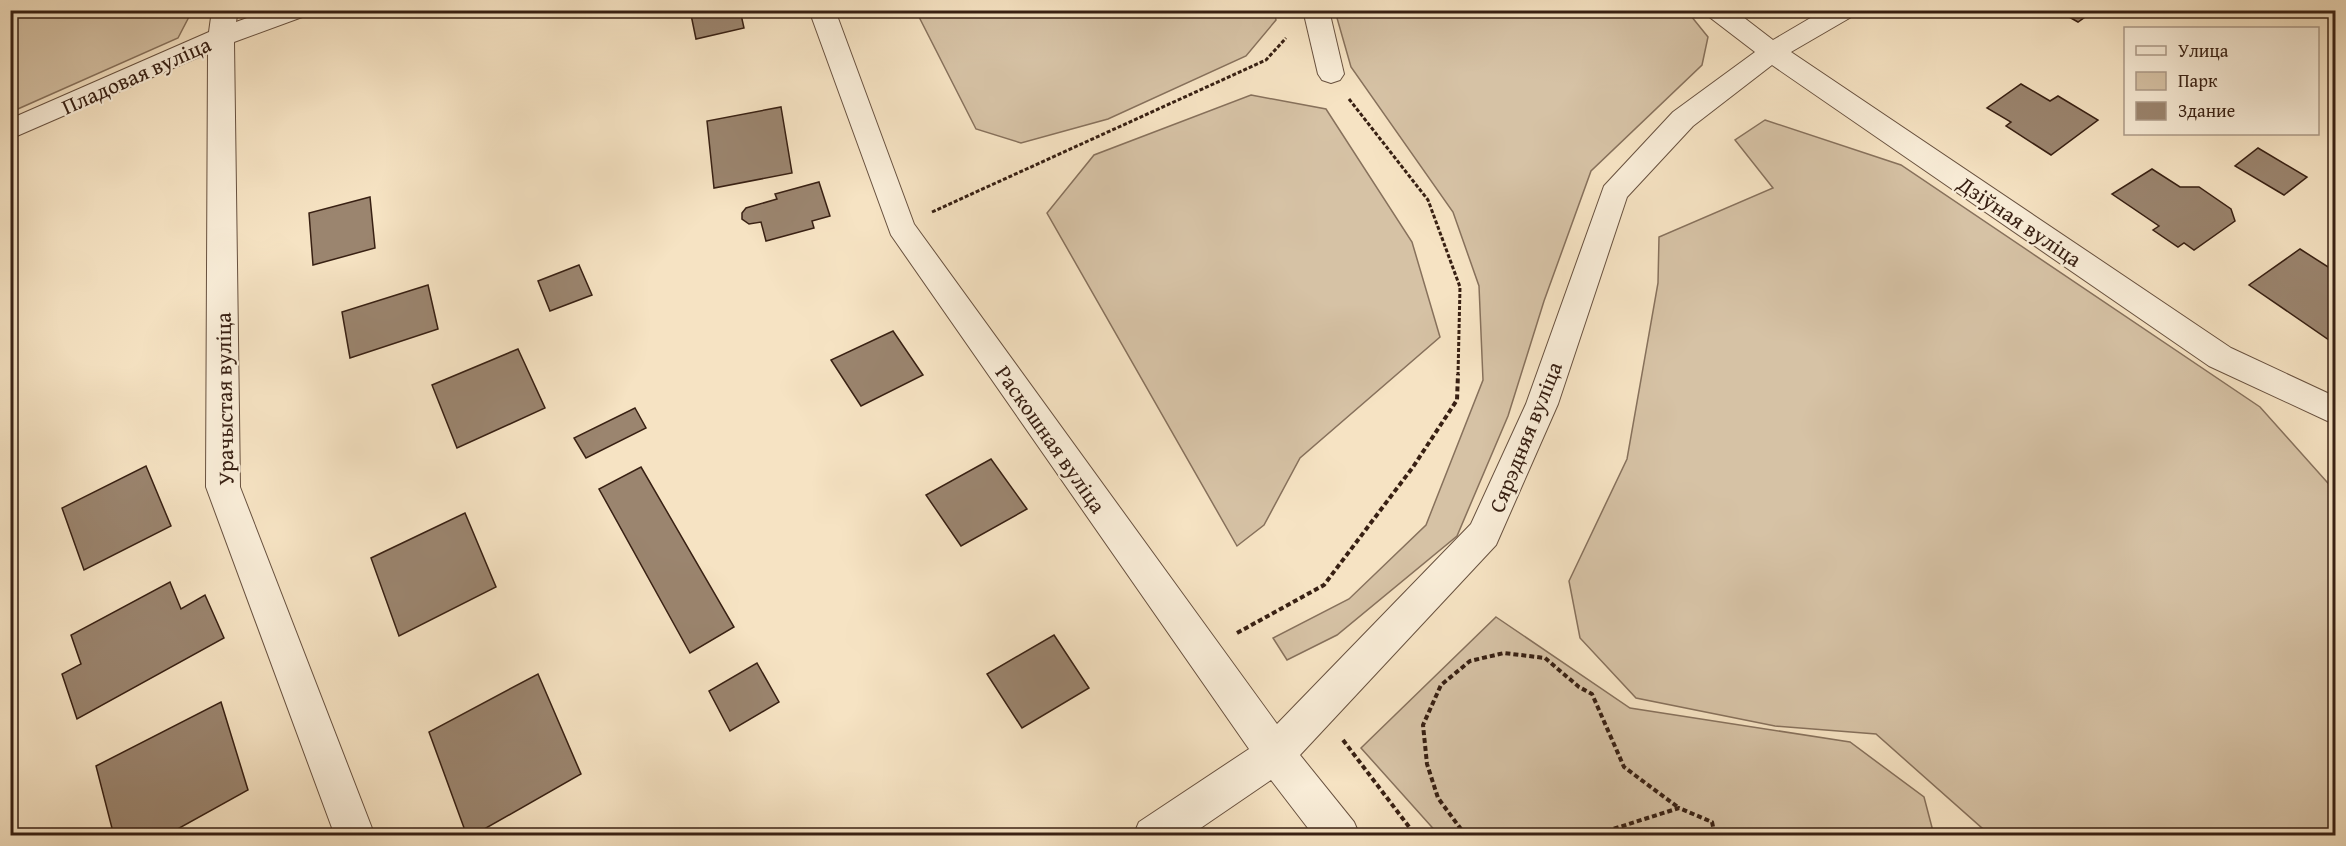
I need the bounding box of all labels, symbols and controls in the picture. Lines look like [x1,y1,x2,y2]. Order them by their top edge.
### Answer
legend [2124,27,2319,135]
street label: Пладовая вуліца [56,28,216,122]
text: Улица [2178,37,2229,64]
text: Парк [2178,67,2218,94]
text: Здание [2178,97,2235,124]
street label: Дзіўная вуліца [1951,167,2089,275]
street label: Урачыстая вуліца [206,312,242,486]
street label: Сярэдняя вуліца [1480,356,1570,517]
street label: Раскошная вуліца [988,359,1114,520]

